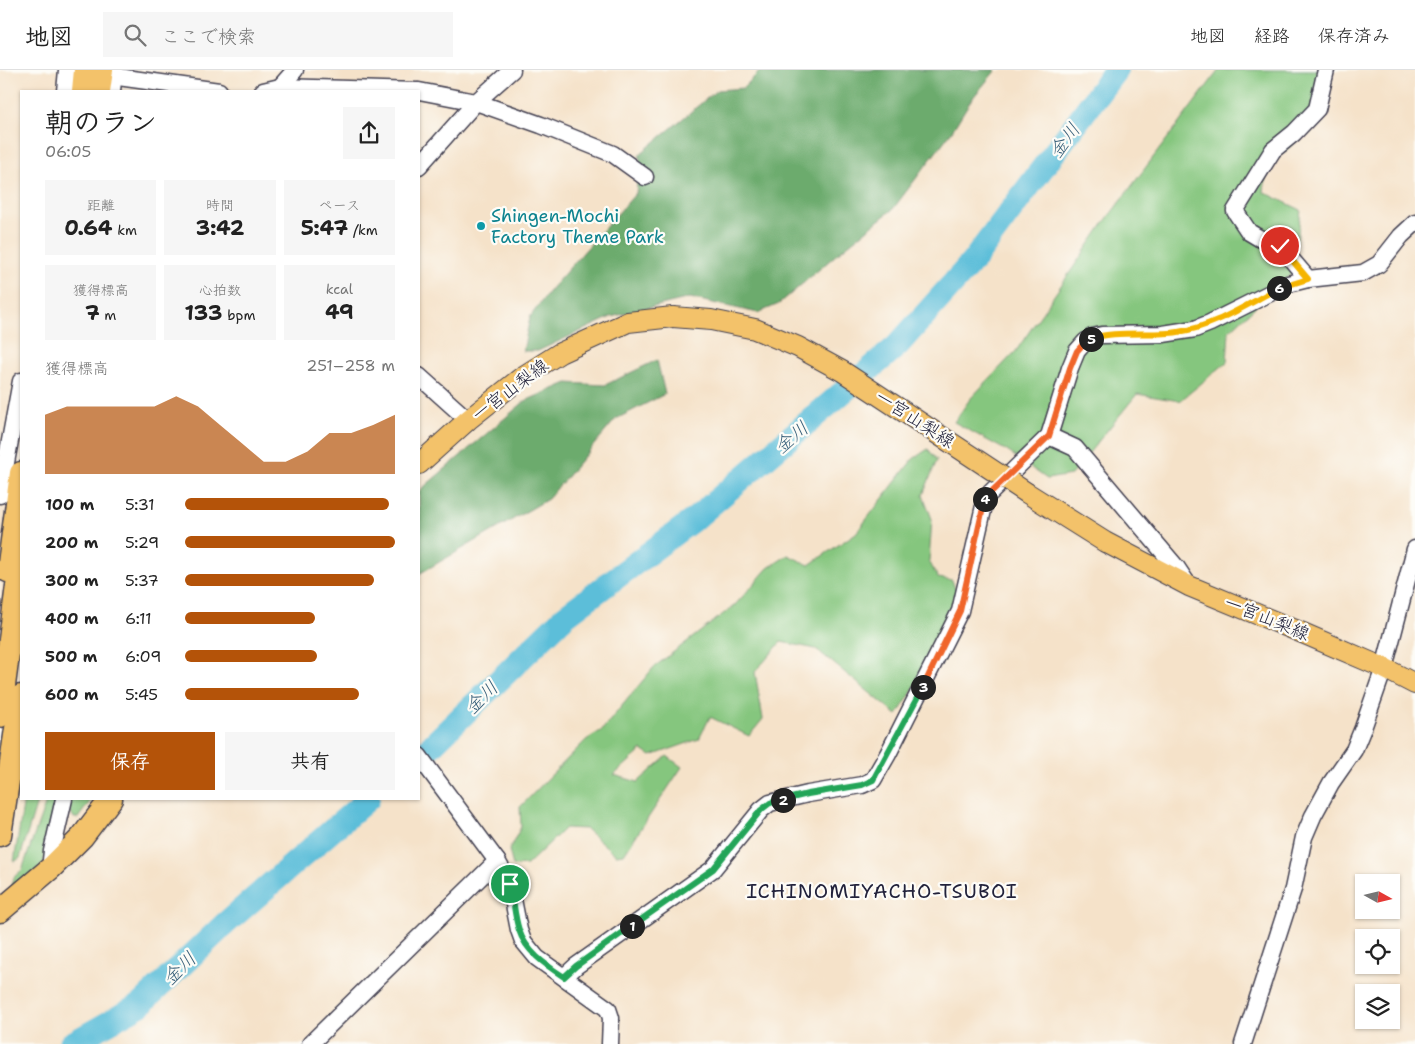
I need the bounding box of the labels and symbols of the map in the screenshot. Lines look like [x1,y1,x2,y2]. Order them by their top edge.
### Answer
water label: 金川 [1043,118,1086,163]
place label: Shingen-Mochi Factory Theme Park [491,204,664,249]
marker: Shingen-Mochi Factory Theme Park [475,220,487,232]
pin [1259,225,1301,267]
pin: 6 [1266,276,1292,300]
pin: 5 [1078,326,1104,352]
street label: 一宮山梨線 [467,353,553,427]
street label: 一宮山梨線 [871,384,959,454]
water label: 金川 [769,416,814,459]
pin: 4 [972,486,998,512]
street label: 一宮山梨線 [1221,590,1313,646]
pin: 3 [910,674,936,700]
water label: 金川 [459,675,504,720]
pin: 2 [770,788,796,812]
pin [489,863,531,905]
north arrow [1355,874,1400,919]
district label: ICHINOMIYACHO-TSUBOI [746,878,1018,904]
pin: 1 [620,914,644,938]
water label: 金川 [157,946,202,991]

